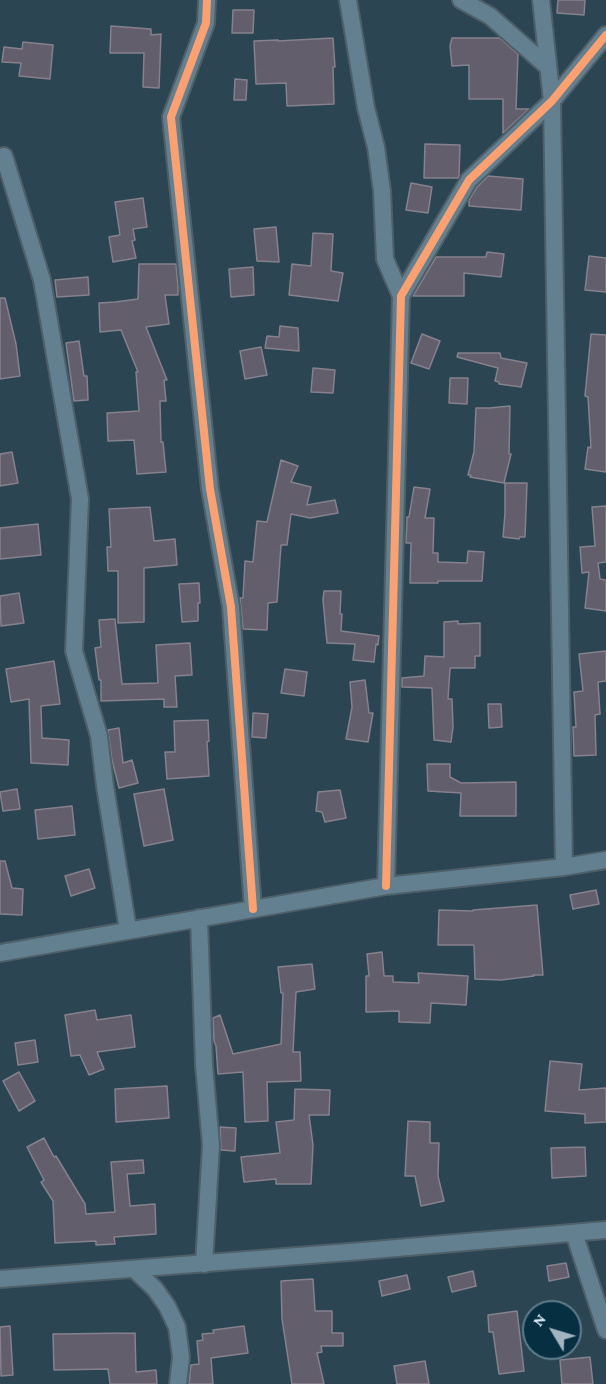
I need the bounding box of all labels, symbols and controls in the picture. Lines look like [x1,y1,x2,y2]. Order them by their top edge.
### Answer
north arrow [522,1300,582,1360]
text: N [529,1310,549,1329]

